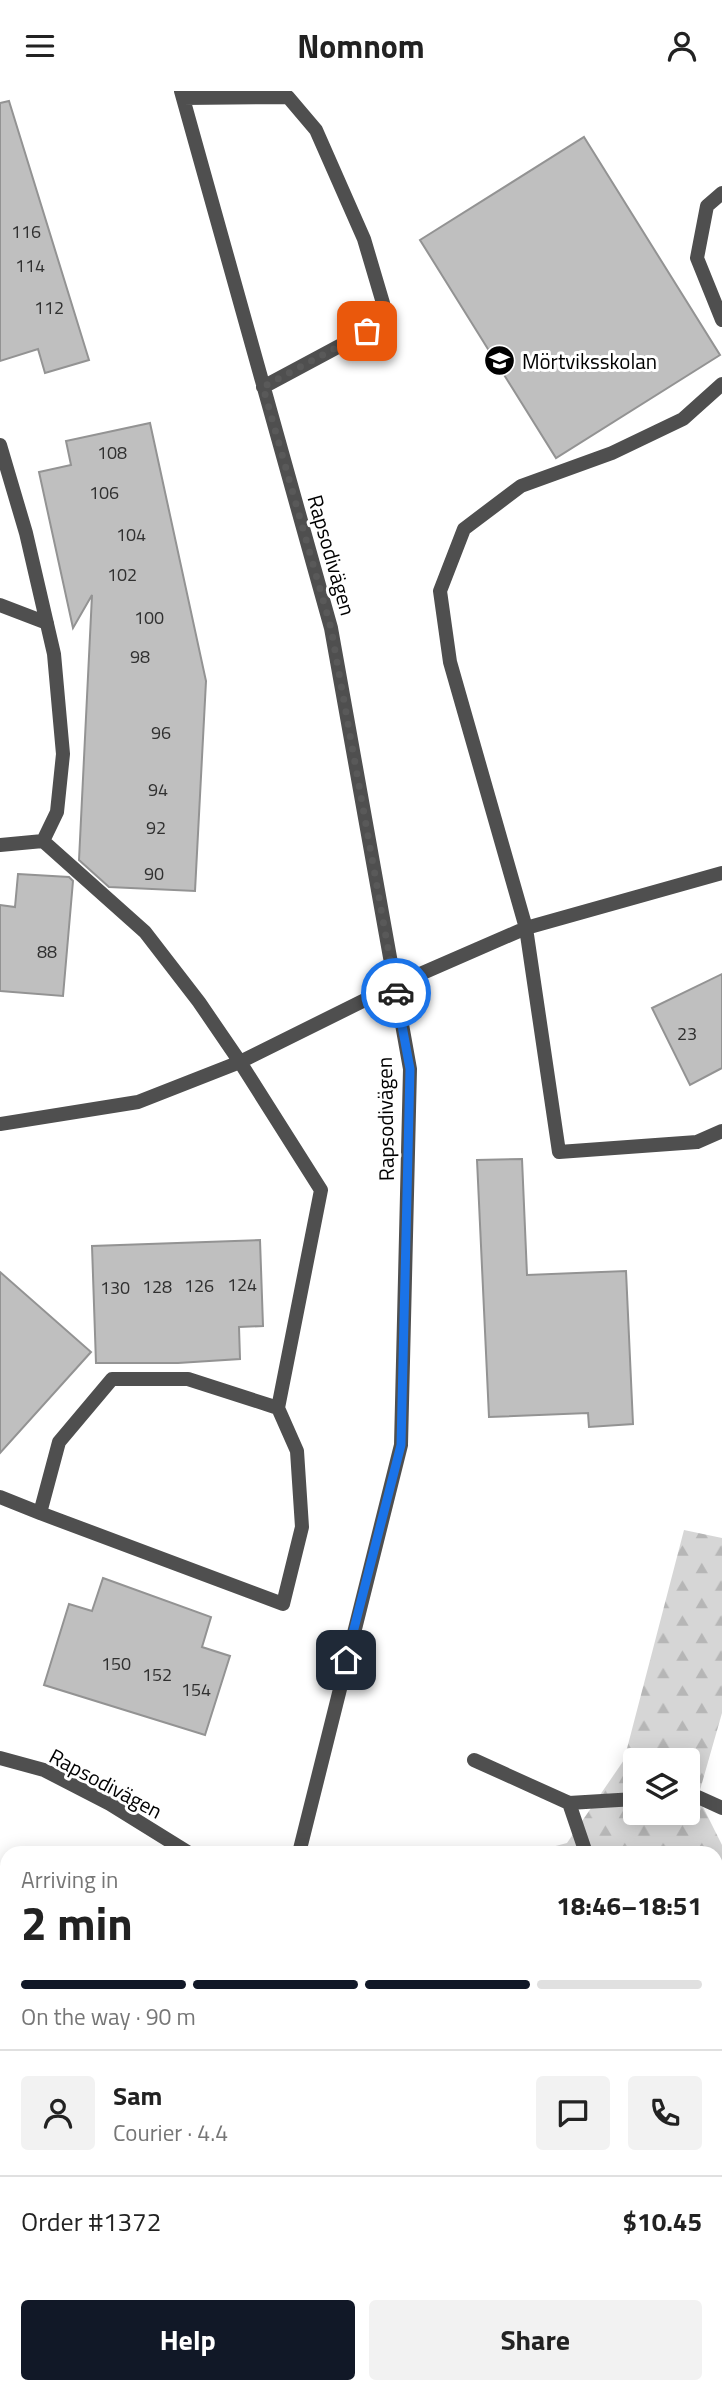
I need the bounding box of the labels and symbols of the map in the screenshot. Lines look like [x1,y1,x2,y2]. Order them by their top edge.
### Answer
house number: 116 [11,218,41,245]
house number: 114 [15,252,45,279]
house number: 112 [34,294,64,321]
pin [337,301,397,361]
school or university icon: Mörtviksskolan [482,344,516,378]
place label: Mörtviksskolan [522,345,657,377]
house number: 108 [97,439,127,466]
house number: 106 [89,479,119,506]
street label: Rapsodivägen [300,491,364,619]
house number: 104 [116,521,146,548]
house number: 102 [107,561,137,588]
house number: 100 [134,604,164,631]
house number: 98 [130,643,150,670]
house number: 96 [151,719,171,746]
house number: 94 [148,776,168,803]
house number: 92 [146,814,166,841]
house number: 90 [144,860,164,887]
house number: 88 [37,938,57,965]
courier [361,958,431,1028]
house number: 23 [677,1020,697,1047]
street label: Rapsodivägen [368,1057,402,1181]
house number: 124 [227,1271,257,1298]
house number: 126 [184,1272,214,1299]
house number: 128 [142,1273,172,1300]
house number: 130 [100,1274,130,1301]
pin [316,1630,376,1690]
house number: 150 [101,1650,131,1677]
house number: 152 [142,1661,172,1688]
house number: 154 [181,1676,211,1703]
street label: Rapsodivägen [44,1740,168,1826]

